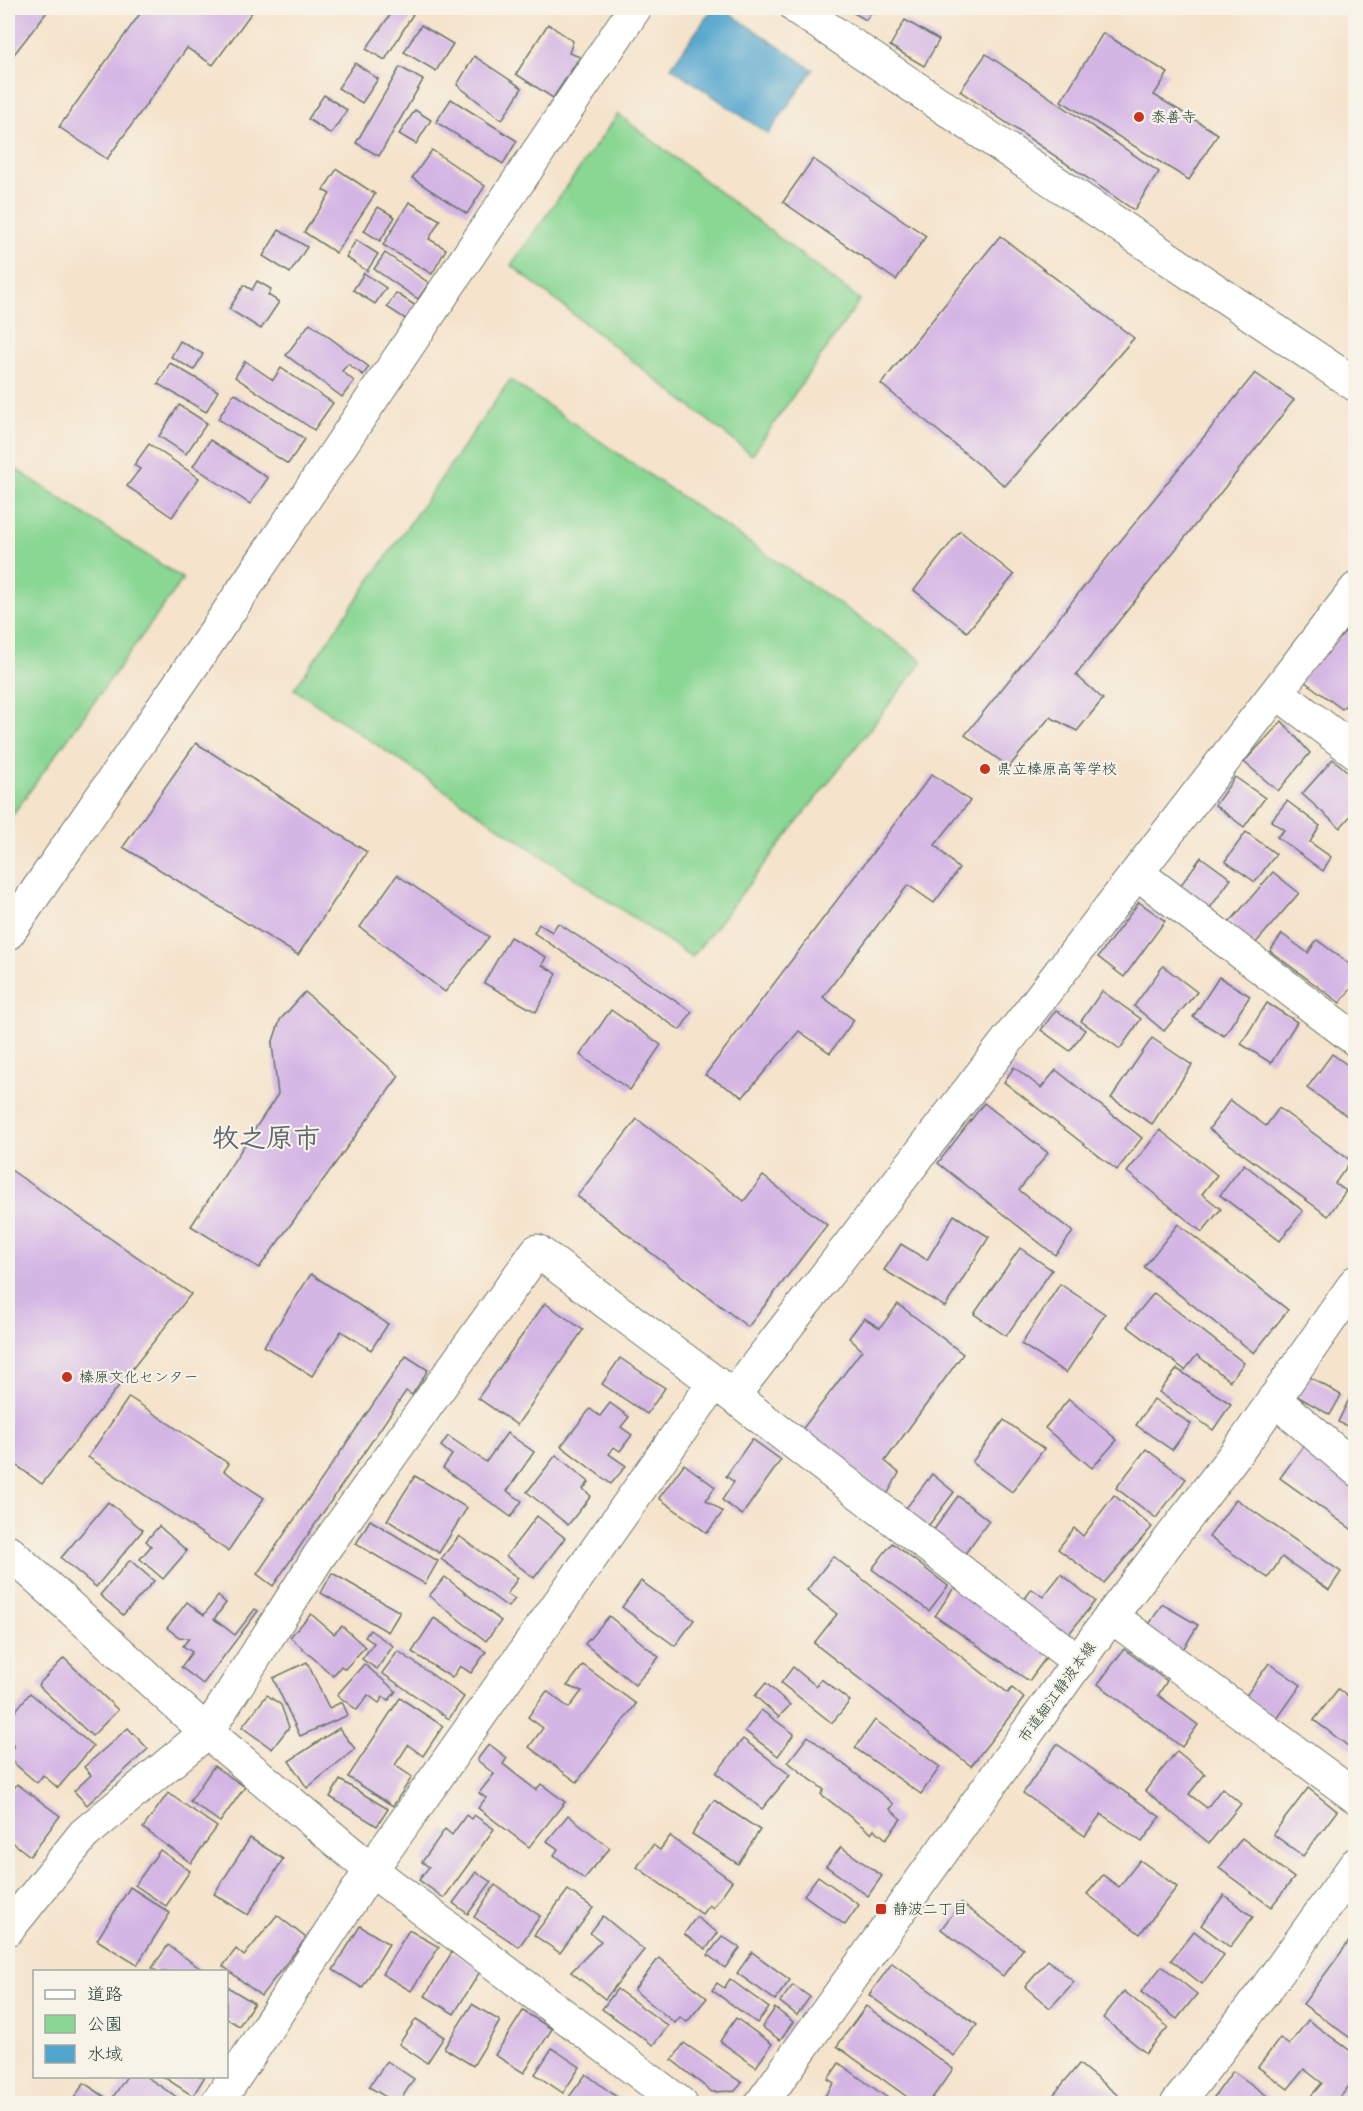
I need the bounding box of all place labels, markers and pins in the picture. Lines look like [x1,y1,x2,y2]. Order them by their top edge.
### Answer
place label: 泰善寺 [1151,106,1196,126]
marker: 泰善寺 [1132,110,1146,124]
place label: 県立榛原高等学校 [997,758,1117,778]
marker: 県立榛原高等学校 [978,762,992,776]
place label: 榛原文化センター [79,1366,198,1386]
marker: 榛原文化センター [60,1370,74,1384]
place label: 静波二丁目 [893,1898,968,1918]
marker: 静波二丁目 [874,1902,888,1916]

